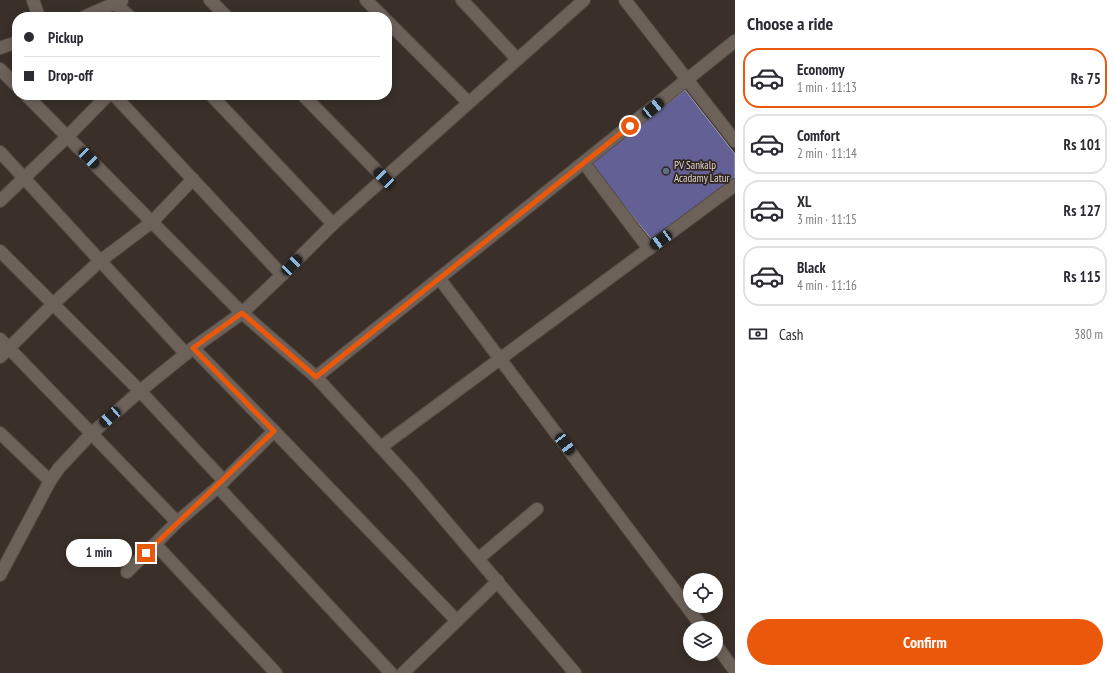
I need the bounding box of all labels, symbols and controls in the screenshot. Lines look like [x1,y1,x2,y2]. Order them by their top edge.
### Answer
text: Choose a ride [747,12,833,35]
text: Pickup [48,28,83,47]
icon: car [749,60,785,96]
text: Economy [797,60,845,79]
text: Drop-off [48,66,93,85]
text: Rs 75 [1071,69,1101,88]
text: 1 min · 11:13 [797,79,857,96]
car [640,96,666,120]
route start [621,117,639,135]
icon: car [749,126,785,162]
text: Comfort [797,126,840,145]
text: Rs 101 [1064,135,1101,154]
car [76,145,102,171]
text: 2 min · 11:14 [797,145,857,162]
place label: PV Sankalp Acadamy Latur [674,158,730,185]
car [371,165,397,191]
marker: PV Sankalp Acadamy Latur [661,166,671,176]
icon: car [749,192,785,228]
text: XL [797,192,811,211]
text: Rs 127 [1064,201,1101,220]
text: 3 min · 11:15 [797,211,857,228]
car [648,228,674,252]
car [279,252,305,278]
icon: car [749,258,785,294]
text: Black [797,258,826,277]
text: Rs 115 [1064,267,1101,286]
text: 4 min · 11:16 [797,277,857,294]
icon: cash [747,323,769,345]
text: Cash [779,325,803,344]
text: 380 m [1074,326,1103,343]
car [97,405,123,429]
car [553,431,577,457]
callout: 1 min [66,539,132,567]
text: 1 min [86,544,112,561]
route end [137,544,155,562]
map controls [683,573,723,661]
button: locate [683,573,723,613]
button: Confirm [747,619,1103,665]
button: layers [683,621,723,661]

